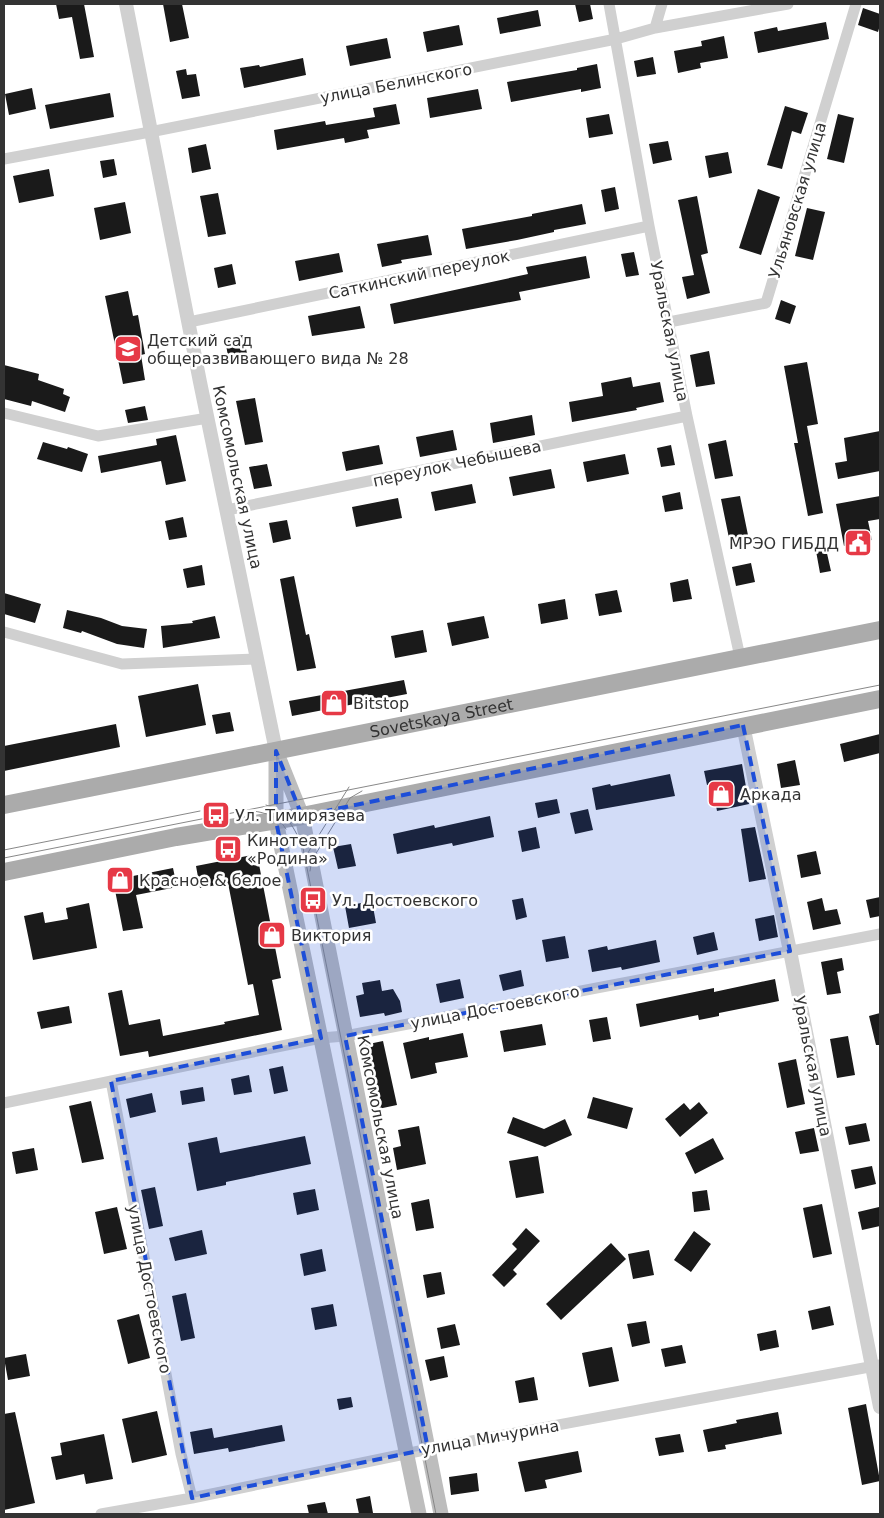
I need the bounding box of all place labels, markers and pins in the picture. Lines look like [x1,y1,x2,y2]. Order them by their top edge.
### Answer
place label: Детский сад общеразвивающего вида № 28 [147,331,409,368]
school or university icon: Детский сад общеразвивающего вида № 28 [113,334,143,364]
public building icon: МРЭО ГИБДД [843,528,873,558]
place label: МРЭО ГИБДД [729,534,839,553]
shop icon: Bitstop [319,688,349,718]
place label: Bitstop [353,694,409,713]
shop icon: Аркада [706,779,736,809]
place label: Аркада [740,785,801,804]
bus stop icon: Ул. Тимирязева [201,800,231,830]
place label: Ул. Тимирязева [235,806,365,825]
place label: Кинотеатр «Родина» [247,831,337,868]
bus stop icon: Кинотеатр «Родина» [213,834,243,864]
shop icon: Красное & белое [105,865,135,895]
place label: Красное & белое [139,871,281,890]
bus stop icon: Ул. Достоевского [298,885,328,915]
place label: Ул. Достоевского [332,891,478,910]
shop icon: Виктория [257,920,287,950]
place label: Виктория [291,926,371,945]

